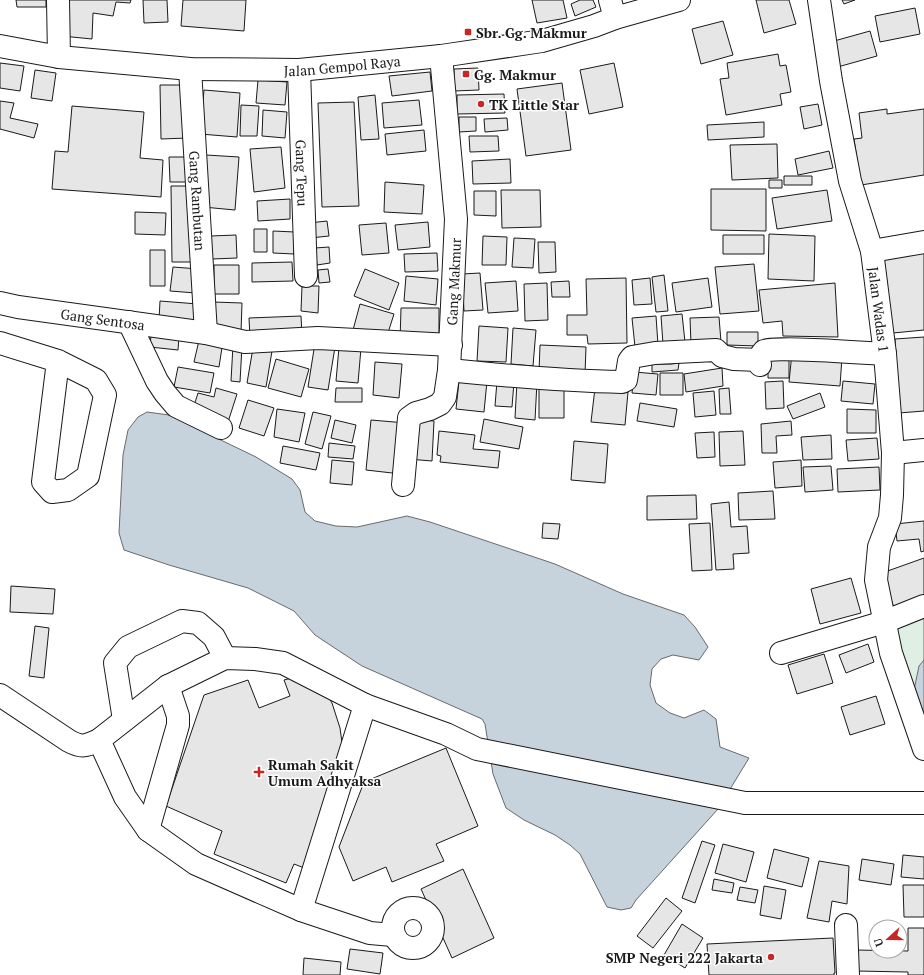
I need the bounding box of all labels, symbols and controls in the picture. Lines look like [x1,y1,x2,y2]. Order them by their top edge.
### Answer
place label: Sbr. Gg. Makmur [476,23,587,42]
marker: Sbr. Gg. Makmur [463,27,473,37]
street label: Jalan Gempol Raya [284,51,401,80]
place label: Gg. Makmur [474,65,556,84]
marker: Gg. Makmur [461,69,471,79]
place label: TK Little Star [489,95,579,114]
marker: TK Little Star [476,99,486,109]
street label: Gang Tepu [292,139,313,207]
street label: Gang Rambutan [185,150,211,252]
street label: Gang Makmur [442,237,465,326]
street label: Jalan Wadas 1 [865,266,894,353]
street label: Gang Sentosa [59,304,146,334]
place label: Rumah Sakit Umum Adhyaksa [268,755,381,790]
marker: Rumah Sakit Umum Adhyaksa [253,766,265,778]
north arrow [868,919,908,959]
text: U [871,936,887,949]
place label: SMP Negeri 222 Jakarta [606,948,763,967]
marker: SMP Negeri 222 Jakarta [766,952,776,962]

